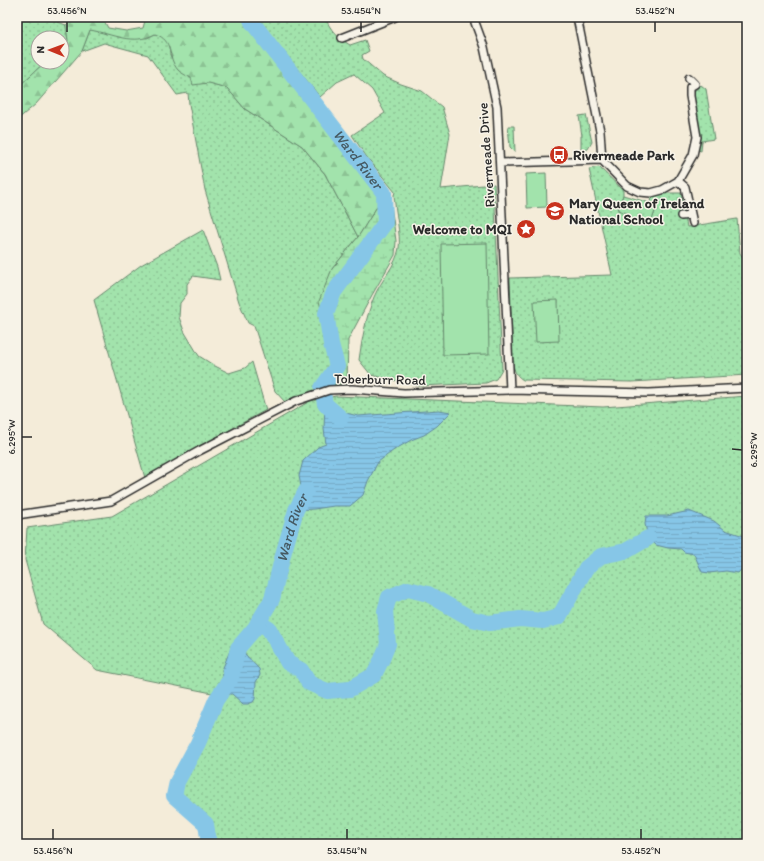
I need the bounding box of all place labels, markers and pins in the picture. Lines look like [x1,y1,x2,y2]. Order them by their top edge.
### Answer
bus stop icon: Rivermeade Park [548,144,570,166]
place label: Rivermeade Park [573,147,675,164]
place label: Mary Queen of Ireland National School [569,195,705,228]
school or university icon: Mary Queen of Ireland National School [544,200,566,222]
place icon: Welcome to MQI [515,218,537,240]
place label: Welcome to MQI [413,221,512,238]

